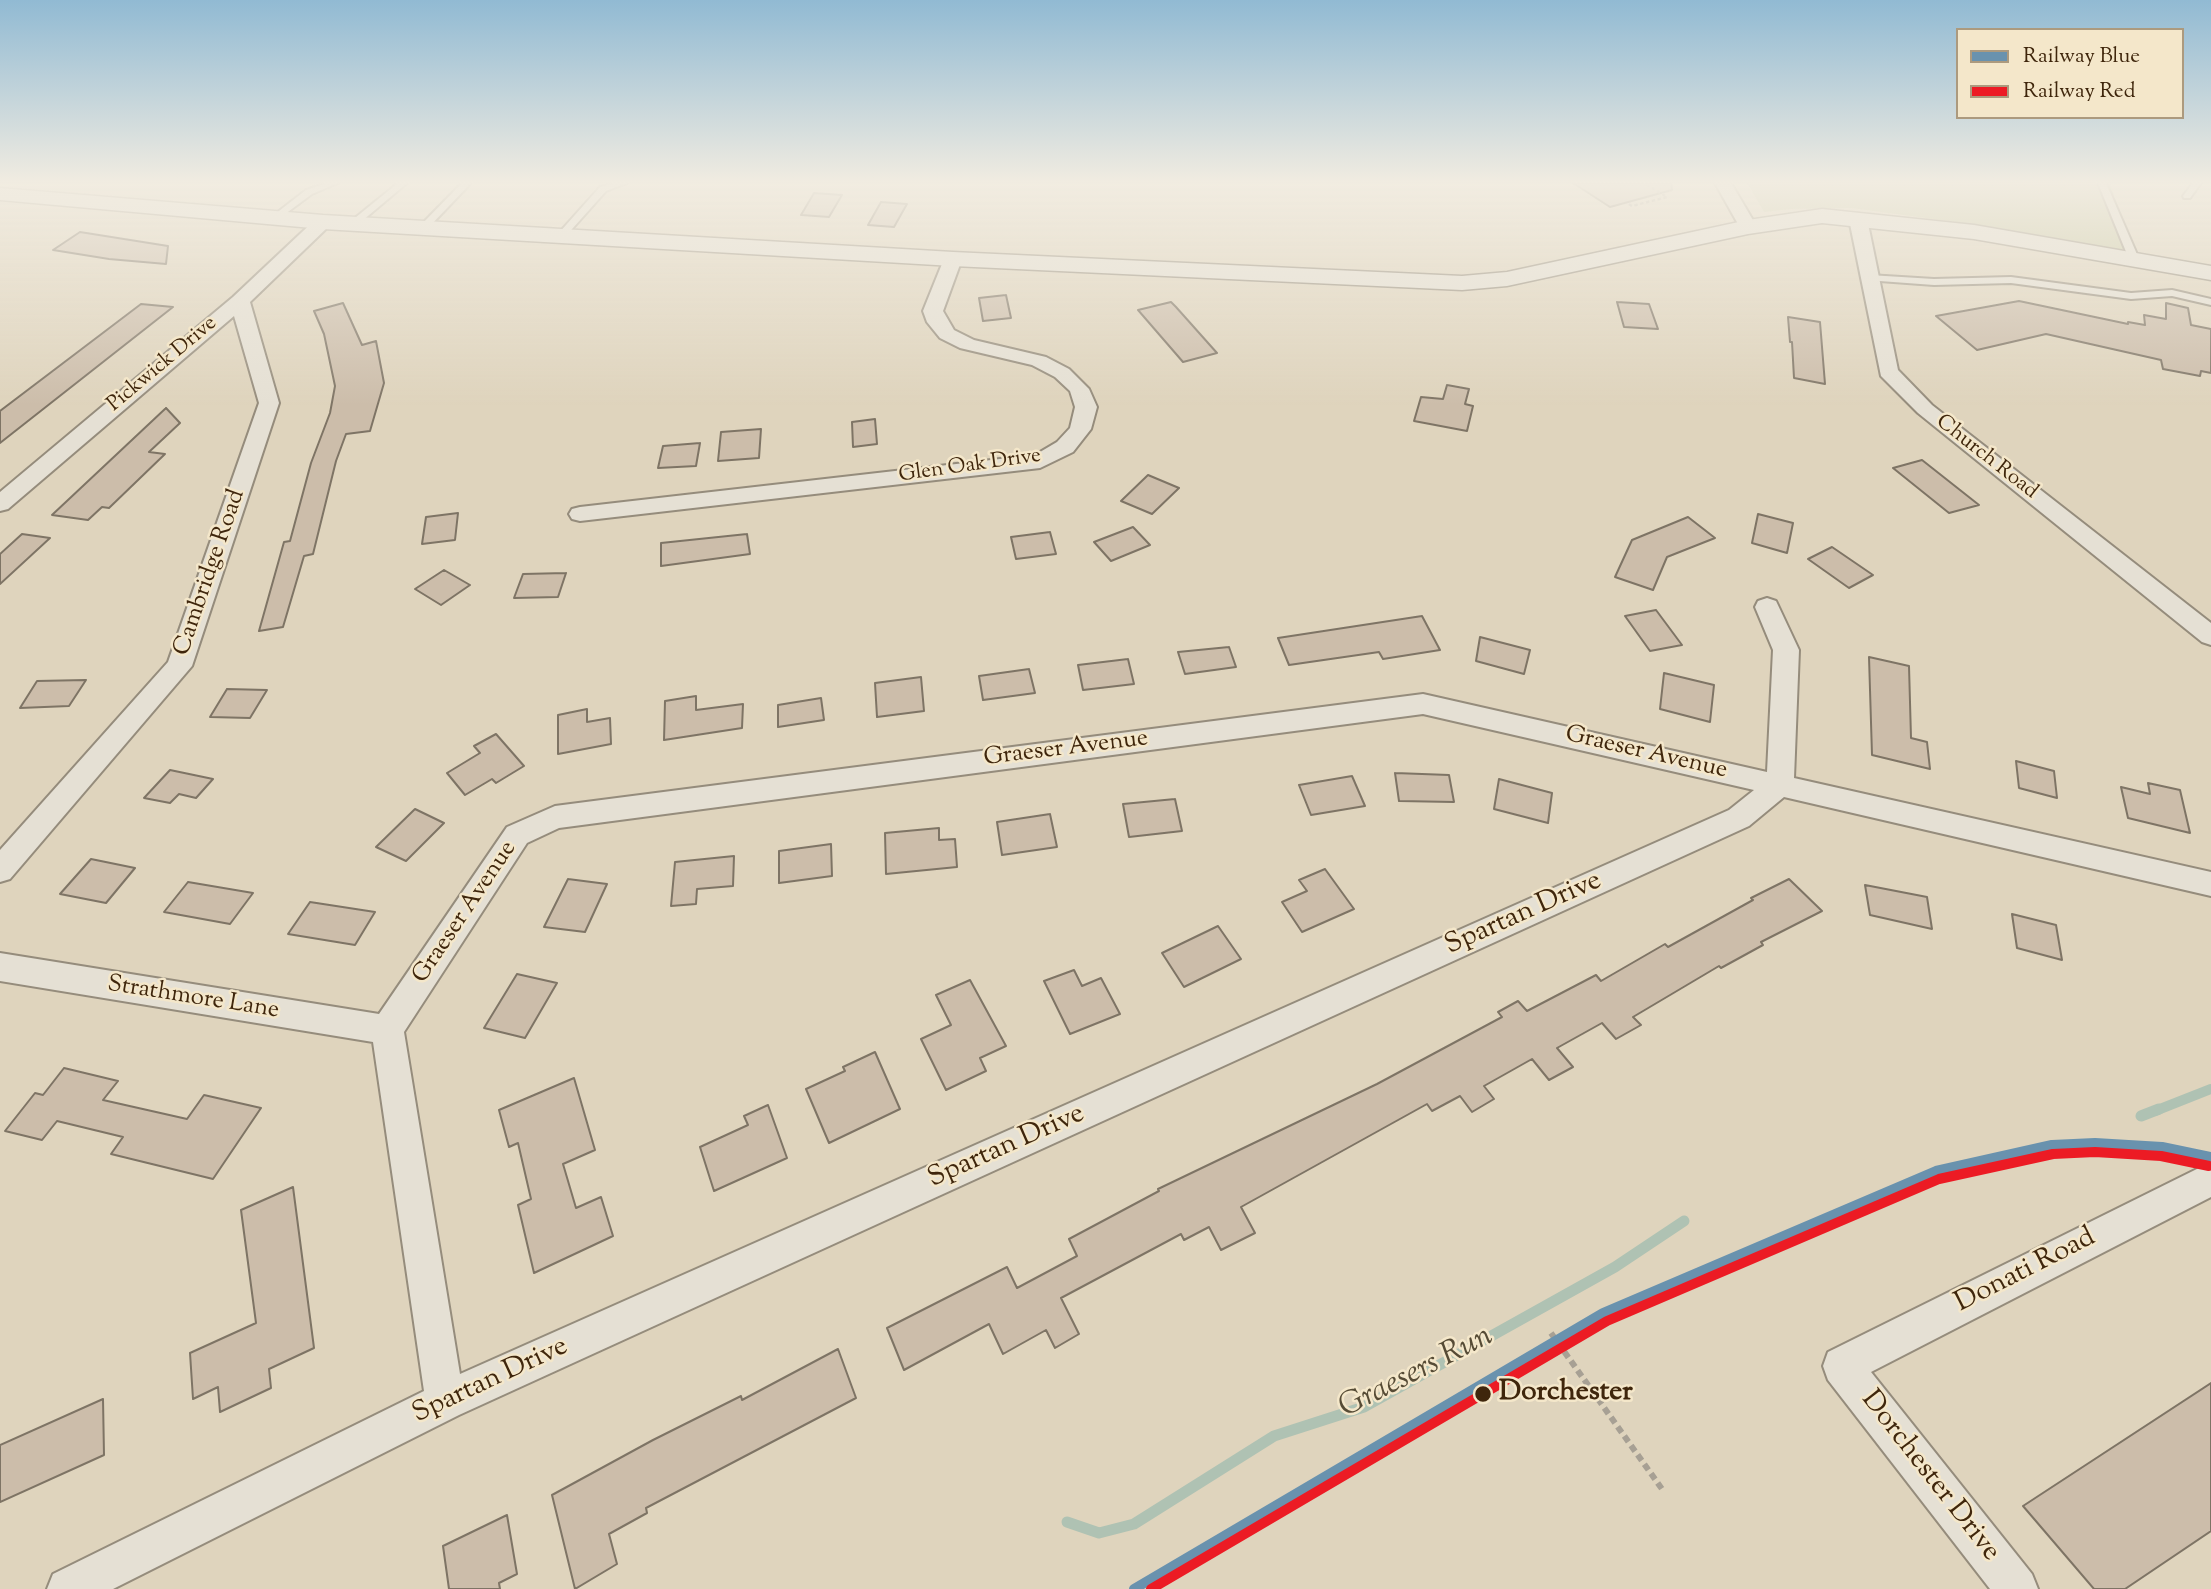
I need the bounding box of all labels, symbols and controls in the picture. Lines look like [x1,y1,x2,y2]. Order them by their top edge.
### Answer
legend [1955,28,2183,119]
text: Railway Blue [2023,42,2140,72]
text: Railway Red [2023,77,2136,107]
street label: Pickwick Drive [103,312,223,418]
street label: Church Road [1930,410,2042,506]
street label: Glen Oak Drive [897,445,1043,489]
street label: Cambridge Road [169,486,253,660]
street label: Graeser Avenue [1562,721,1730,787]
street label: Graeser Avenue [982,726,1150,774]
street label: Graeser Avenue [408,836,524,990]
street label: Spartan Drive [1441,866,1607,964]
street label: Strathmore Lane [105,971,281,1027]
street label: Spartan Drive [924,1099,1090,1197]
street label: Donati Road [1950,1222,2102,1322]
water label: Graesers Run [1334,1319,1500,1429]
street label: Spartan Drive [408,1331,574,1433]
place label: Dorchester [1499,1377,1633,1411]
marker: Dorchester [1473,1384,1493,1404]
street label: Dorchester Drive [1852,1385,2006,1569]

